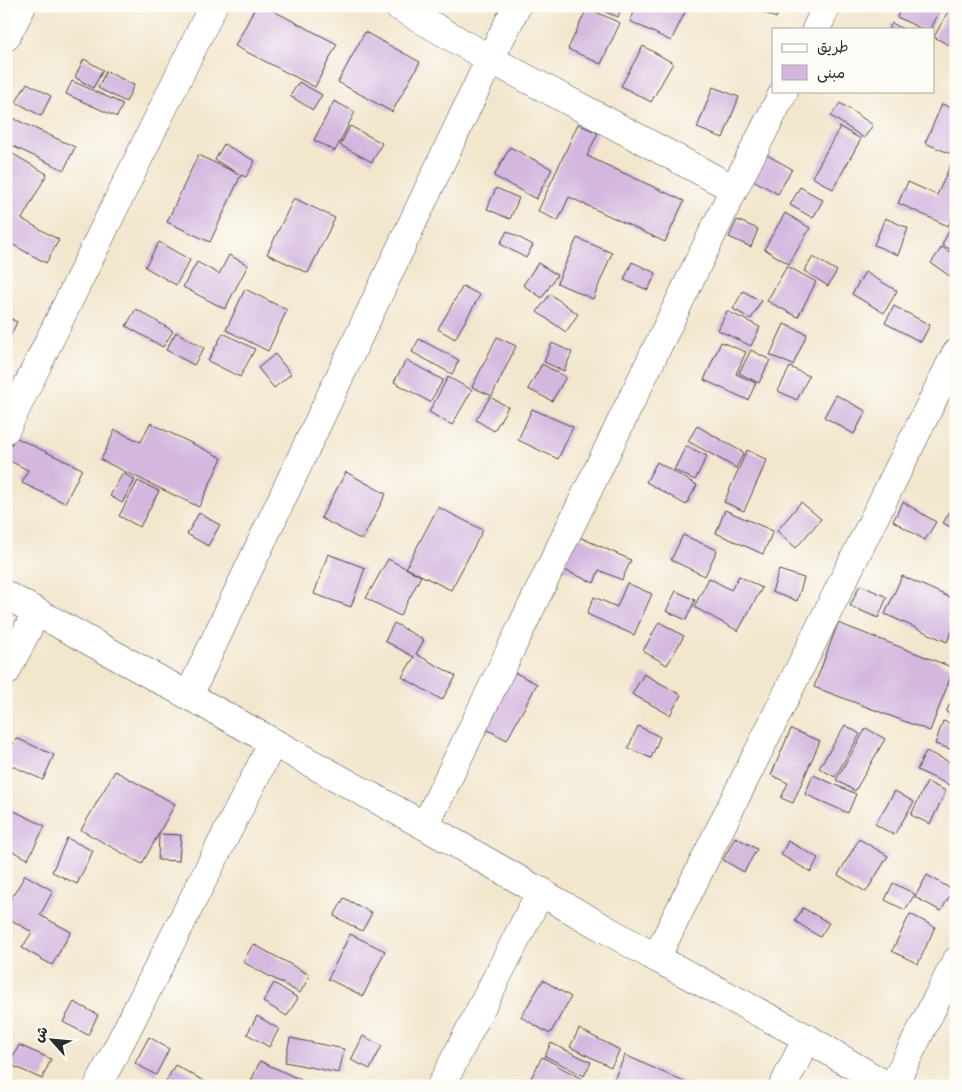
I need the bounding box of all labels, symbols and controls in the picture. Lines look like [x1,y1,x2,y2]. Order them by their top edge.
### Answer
legend [772,28,934,92]
text: طريق [817,38,849,60]
text: مبنى [817,64,845,86]
north arrow [28,1014,78,1064]
text: ش [30,1024,55,1046]

